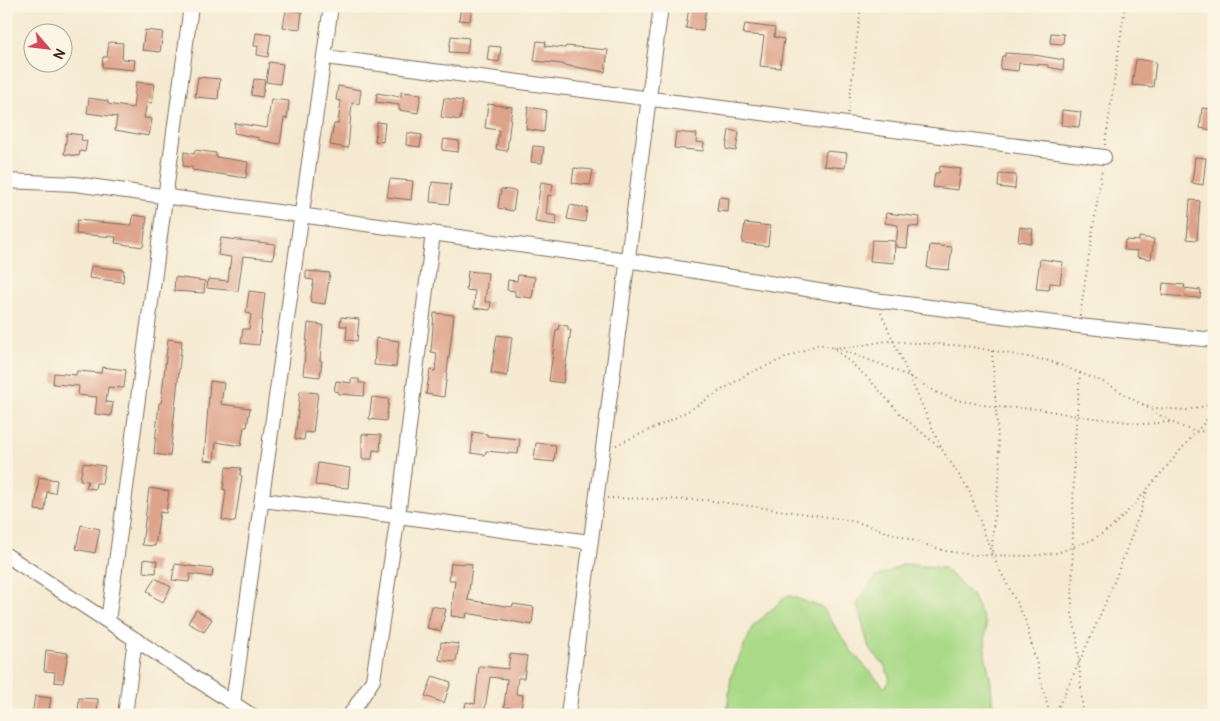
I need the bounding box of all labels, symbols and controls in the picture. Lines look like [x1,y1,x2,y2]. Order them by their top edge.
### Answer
north arrow [22,22,72,72]
text: N [49,46,69,62]

